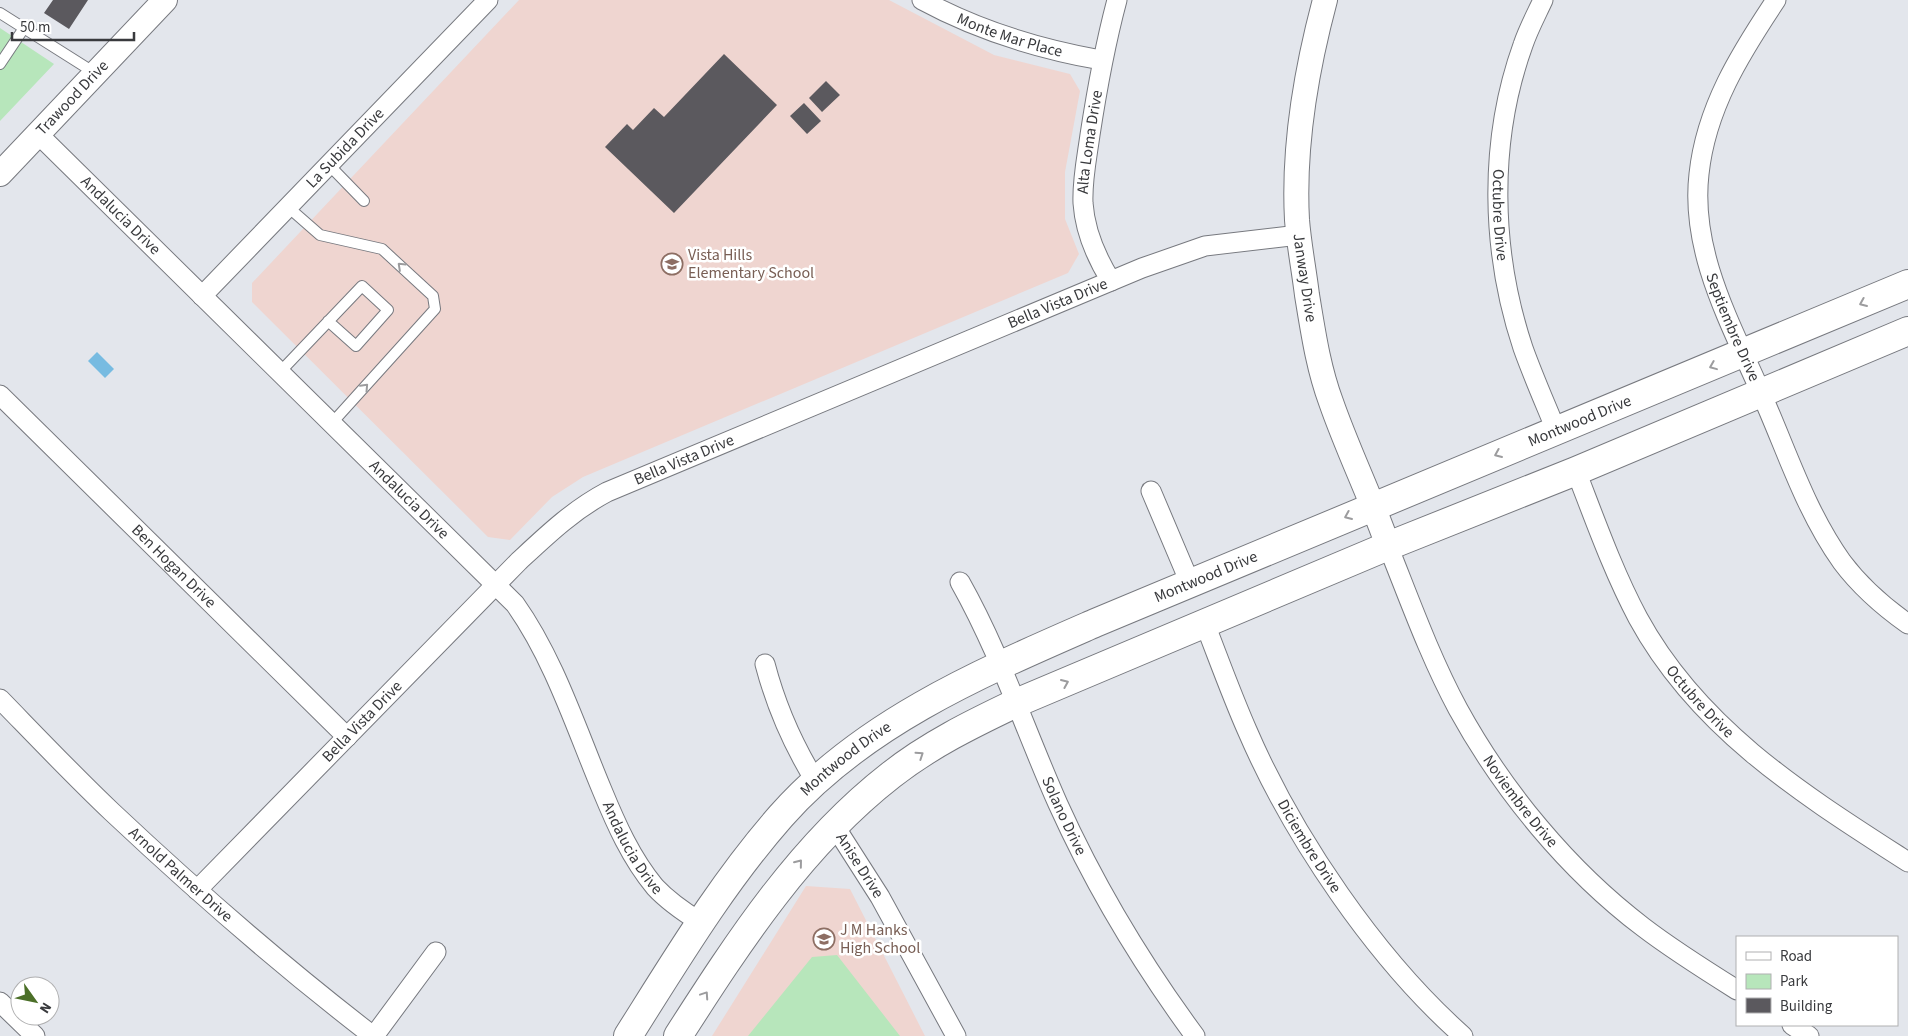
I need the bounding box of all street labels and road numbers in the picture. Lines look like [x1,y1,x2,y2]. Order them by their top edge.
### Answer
street label: Monte Mar Place [953,8,1065,63]
street label: Trawood Drive [31,55,114,140]
street label: Alta Loma Drive [1072,88,1108,195]
street label: La Subida Drive [301,103,389,193]
street label: Octubre Drive [1487,168,1513,262]
street label: Andalucia Drive [76,171,166,260]
street label: Janway Drive [1287,232,1322,324]
street label: Septiembre Drive [1700,270,1765,385]
street label: Bella Vista Drive [1004,273,1111,334]
street label: Montwood Drive [1525,390,1635,452]
street label: Bella Vista Drive [631,429,737,490]
street label: Andalucia Drive [364,455,454,544]
street label: Ben Hogan Drive [127,519,221,613]
street label: Montwood Drive [1151,545,1261,608]
street label: Octubre Drive [1661,660,1739,743]
street label: Bella Vista Drive [317,676,407,767]
street label: Montwood Drive [795,716,895,801]
street label: Noviembre Drive [1477,751,1563,853]
street label: Solano Drive [1036,773,1092,859]
street label: Diciembre Drive [1272,795,1347,897]
street label: Andalucia Drive [597,798,668,900]
street label: Arnold Palmer Drive [124,822,237,927]
street label: Anise Drive [831,828,889,903]

